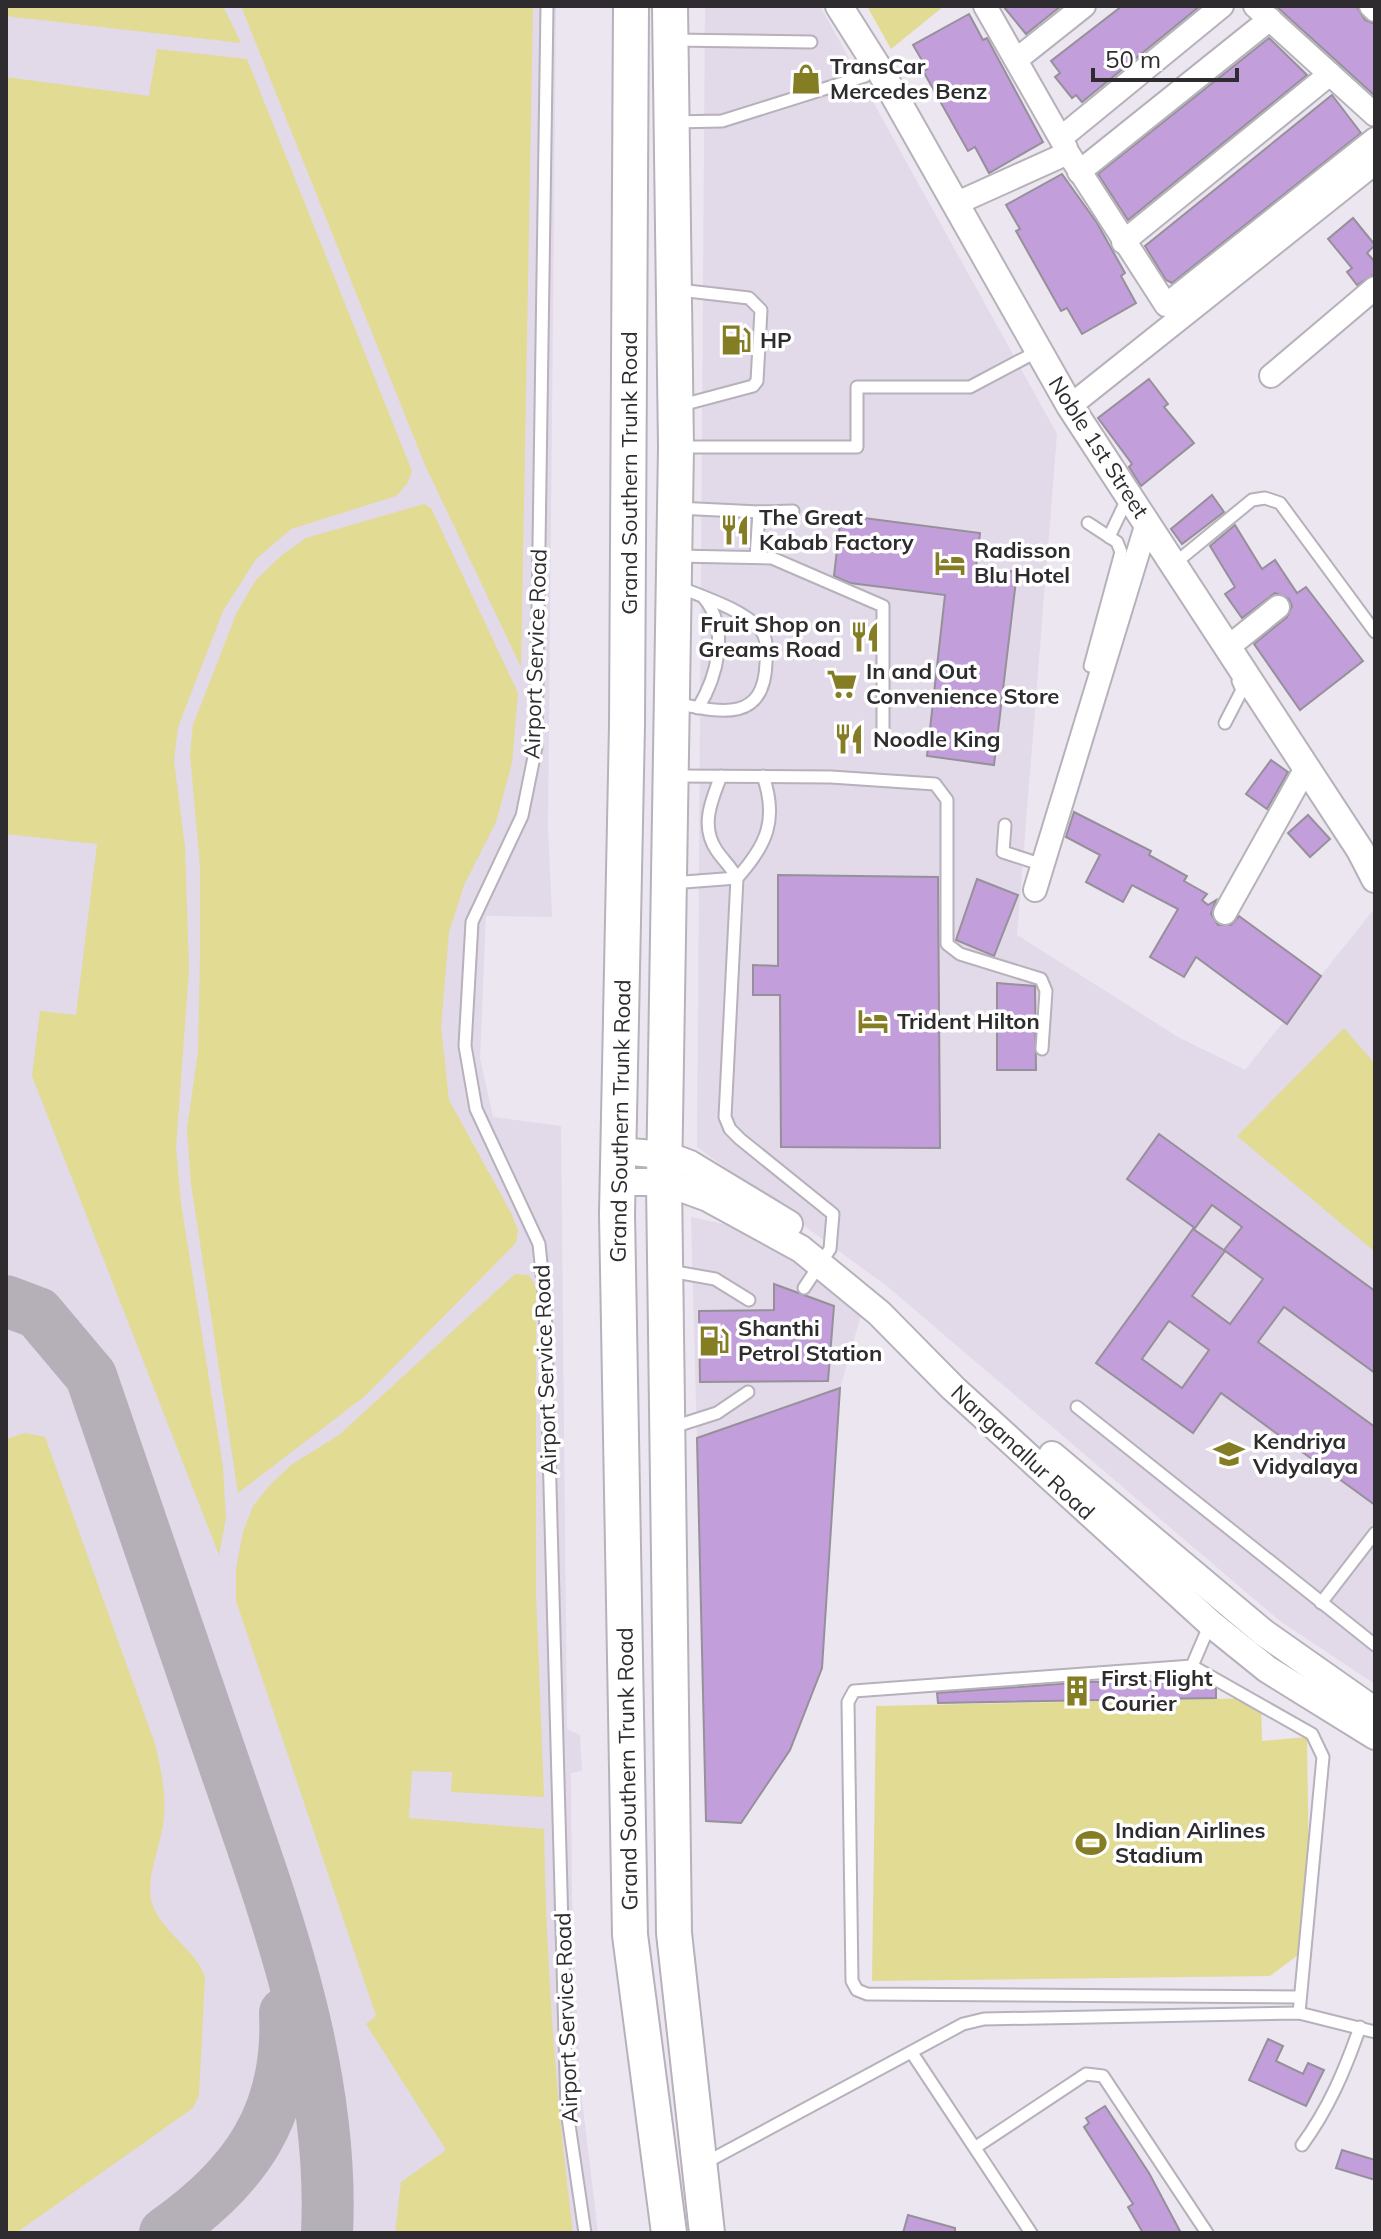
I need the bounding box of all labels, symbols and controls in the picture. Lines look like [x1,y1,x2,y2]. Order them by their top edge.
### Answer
scale bar [1093,32,1237,82]
text: 50 m [1105,44,1161,74]
place label: TransCar Mercedes Benz [830,52,987,105]
shop icon: TransCar Mercedes Benz [789,62,823,96]
fuel station icon: HP [719,323,753,357]
place label: HP [760,326,792,354]
street label: Grand Southern Trunk Road [615,331,643,615]
street label: Noble 1st Street [1043,371,1155,523]
place label: The Great Kabab Factory [759,503,914,556]
restaurant icon: The Great Kabab Factory [718,513,752,547]
place label: Radisson Blu Hotel [974,536,1071,589]
hotel icon: Radisson Blu Hotel [933,546,967,580]
street label: Airport Service Road [517,548,553,760]
place label: Fruit Shop on Greams Road [698,610,841,663]
restaurant icon: Fruit Shop on Greams Road [848,620,882,654]
place label: In and Out Convenience Store [866,657,1059,710]
supermarket icon: In and Out Convenience Store [825,667,859,701]
restaurant icon: Noodle King [832,722,866,756]
place label: Noodle King [873,725,1000,753]
street label: Grand Southern Trunk Road [604,979,636,1263]
hotel icon: Trident Hilton [856,1004,890,1038]
place label: Trident Hilton [897,1007,1040,1035]
street label: Airport Service Road [527,1264,563,1476]
place label: Shanthi Petrol Station [738,1314,882,1367]
fuel station icon: Shanthi Petrol Station [697,1324,731,1358]
street label: Nanganallur Road [945,1378,1101,1526]
place label: Kendriya Vidyalaya [1252,1427,1358,1480]
school or university icon: Kendriya Vidyalaya [1212,1437,1246,1471]
street label: Grand Southern Trunk Road [611,1627,643,1911]
place label: First Flight Courier [1101,1664,1213,1717]
building icon: First Flight Courier [1060,1674,1094,1708]
place label: Indian Airlines Stadium [1115,1816,1266,1869]
sports icon: Indian Airlines Stadium [1074,1826,1108,1860]
street label: Airport Service Road [548,1912,584,2124]

